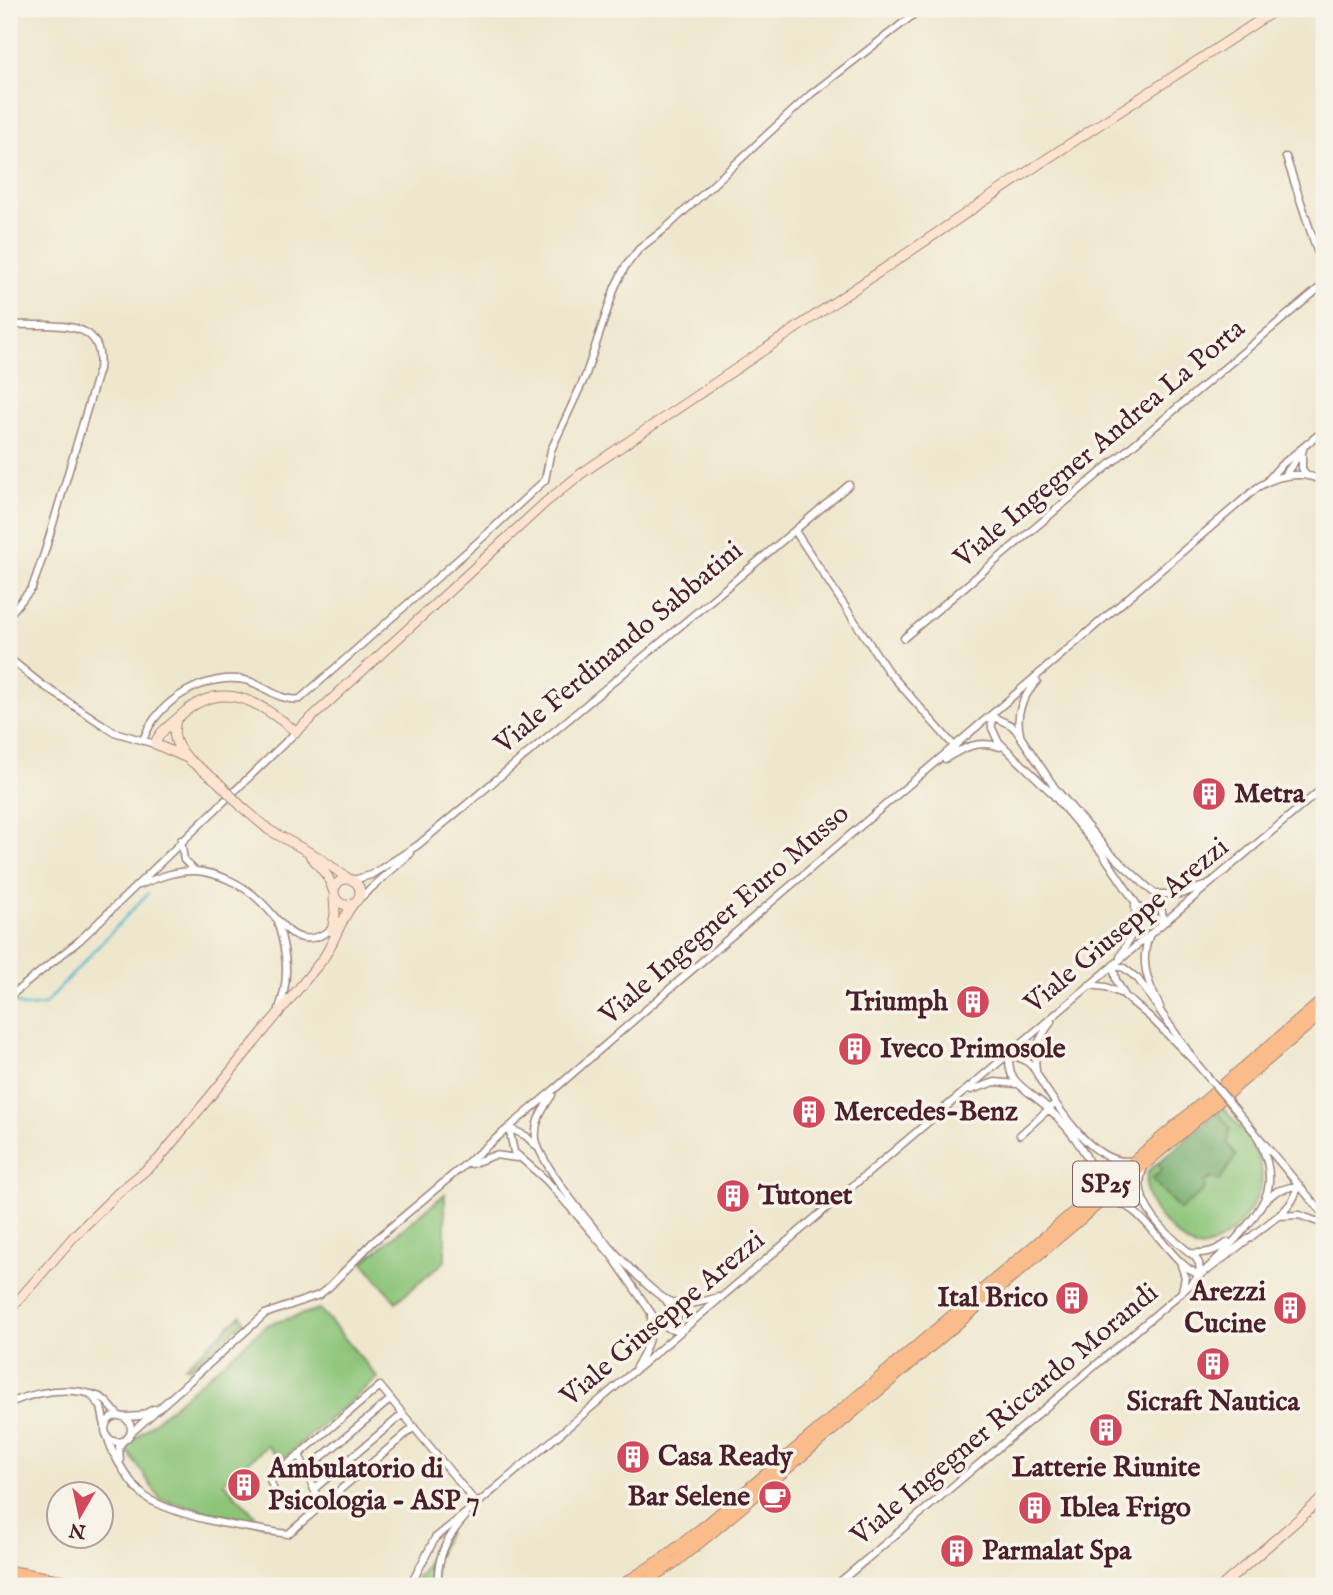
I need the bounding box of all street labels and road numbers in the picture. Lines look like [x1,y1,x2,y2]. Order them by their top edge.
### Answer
street label: Viale Ingegner Andrea La Porta [946,311,1254,577]
street label: Viale Ferdinando Sabbatini [487,534,750,763]
street label: Viale Ingegner Euro Musso [592,797,857,1034]
street label: Viale Giuseppe Arezzi [1017,830,1236,1022]
road number: SP25 [1073,1162,1139,1206]
street label: Viale Giuseppe Arezzi [553,1223,772,1415]
street label: Viale Ingegner Riccardo Morandi [843,1276,1166,1555]

